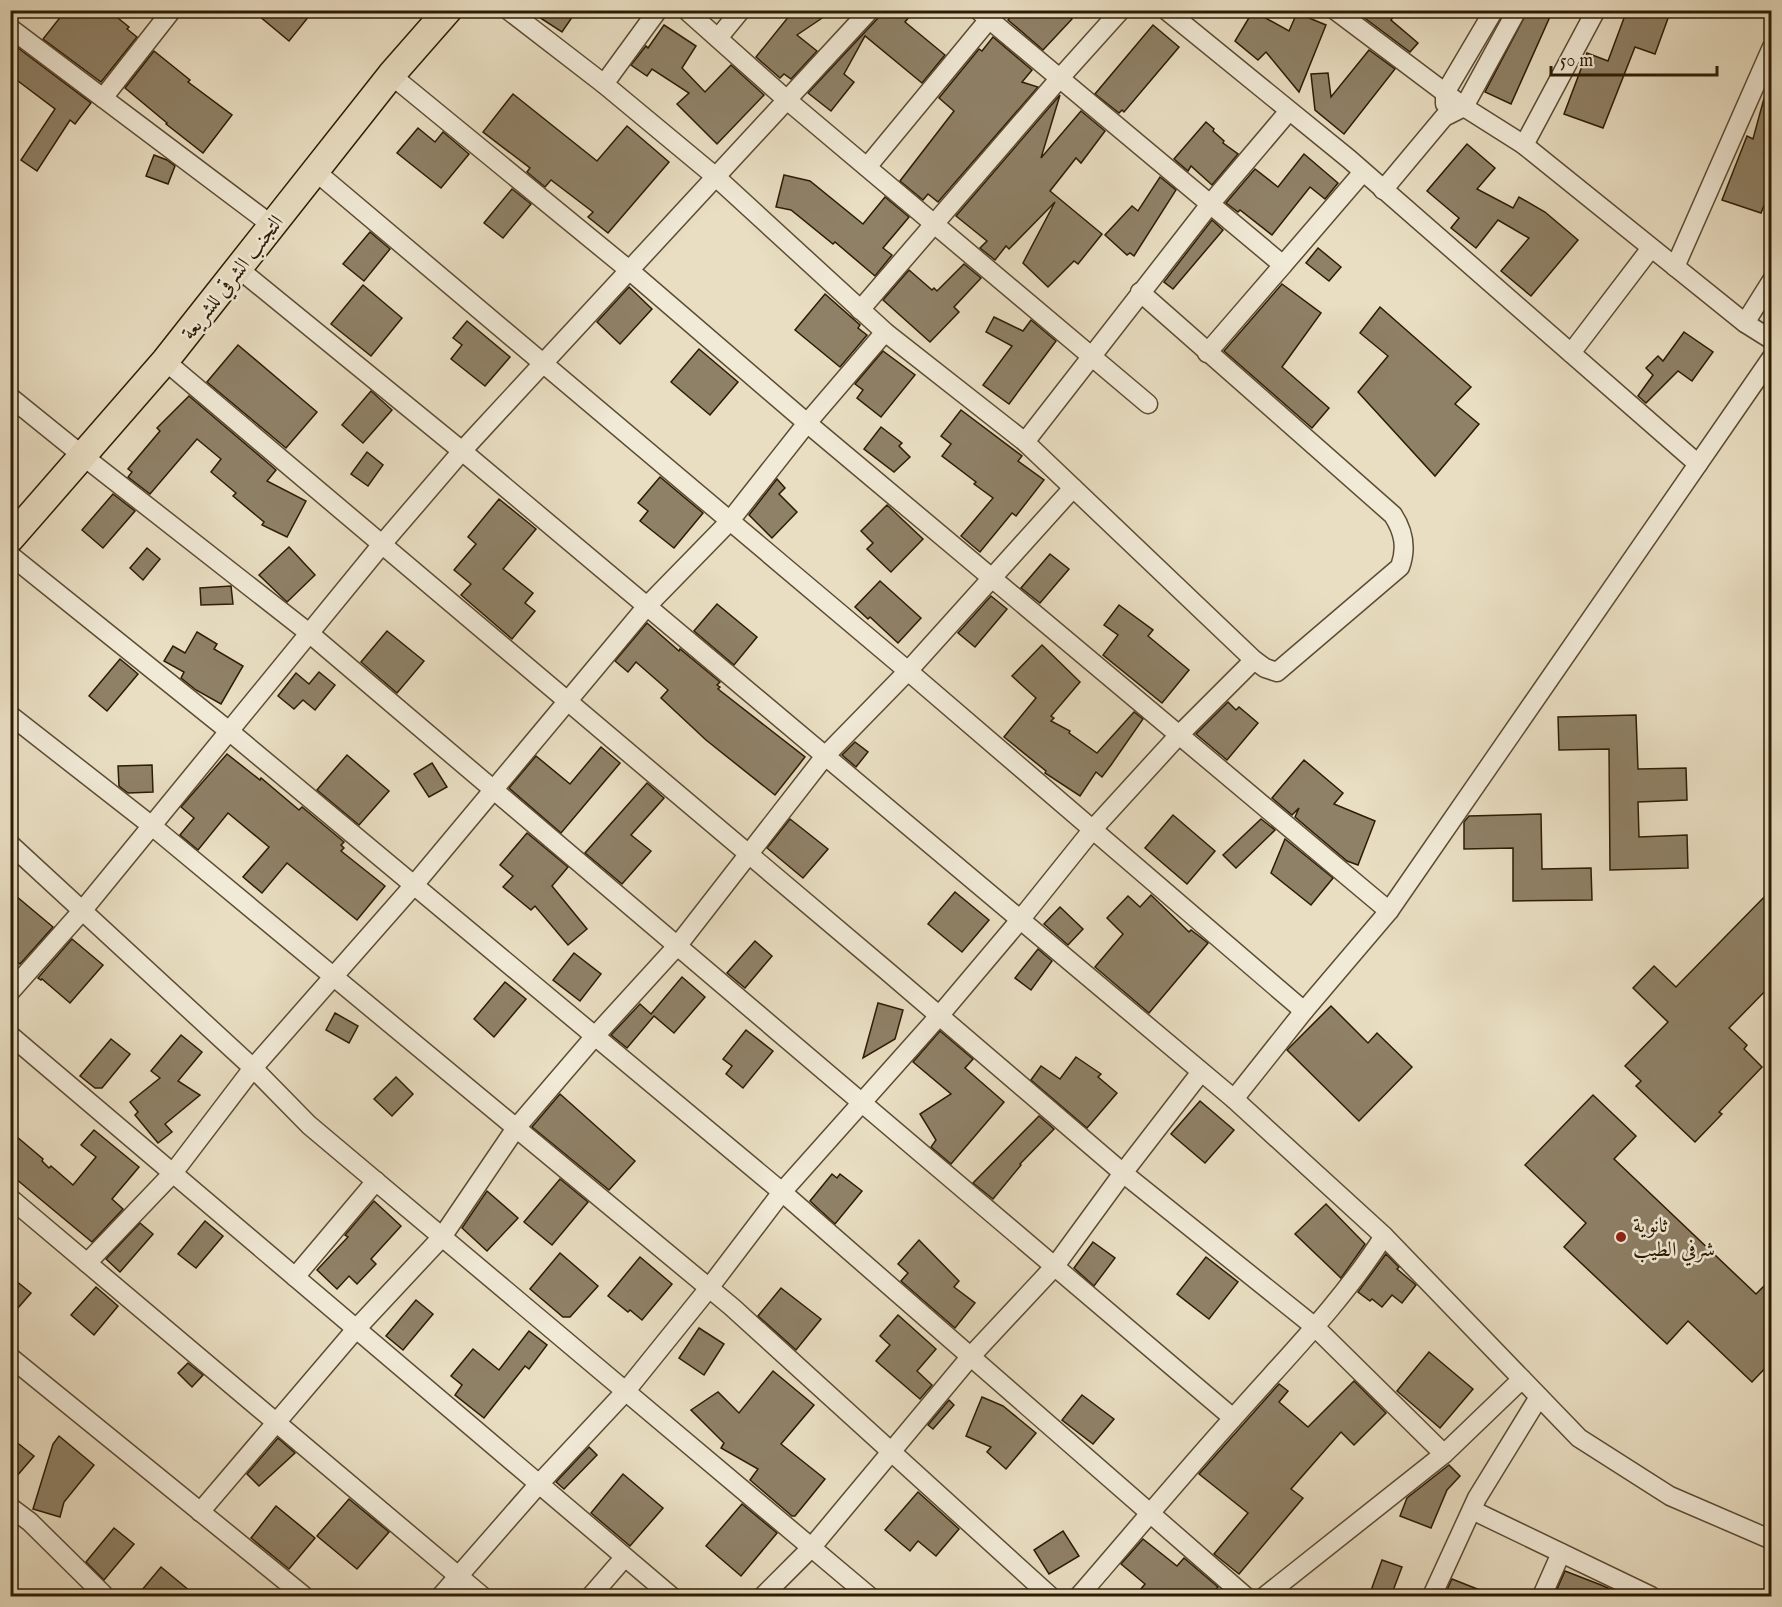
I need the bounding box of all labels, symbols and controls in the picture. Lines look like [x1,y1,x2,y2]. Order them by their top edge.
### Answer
scale bar [1551,39,1718,77]
text: 50 m [1560,50,1593,73]
street label: التجنب الشرقي للشريعة [176,210,292,347]
place label: ثانوية شرفي الطيب [1633,1213,1715,1266]
marker: ثانوية شرفي الطيب [1614,1230,1628,1244]

